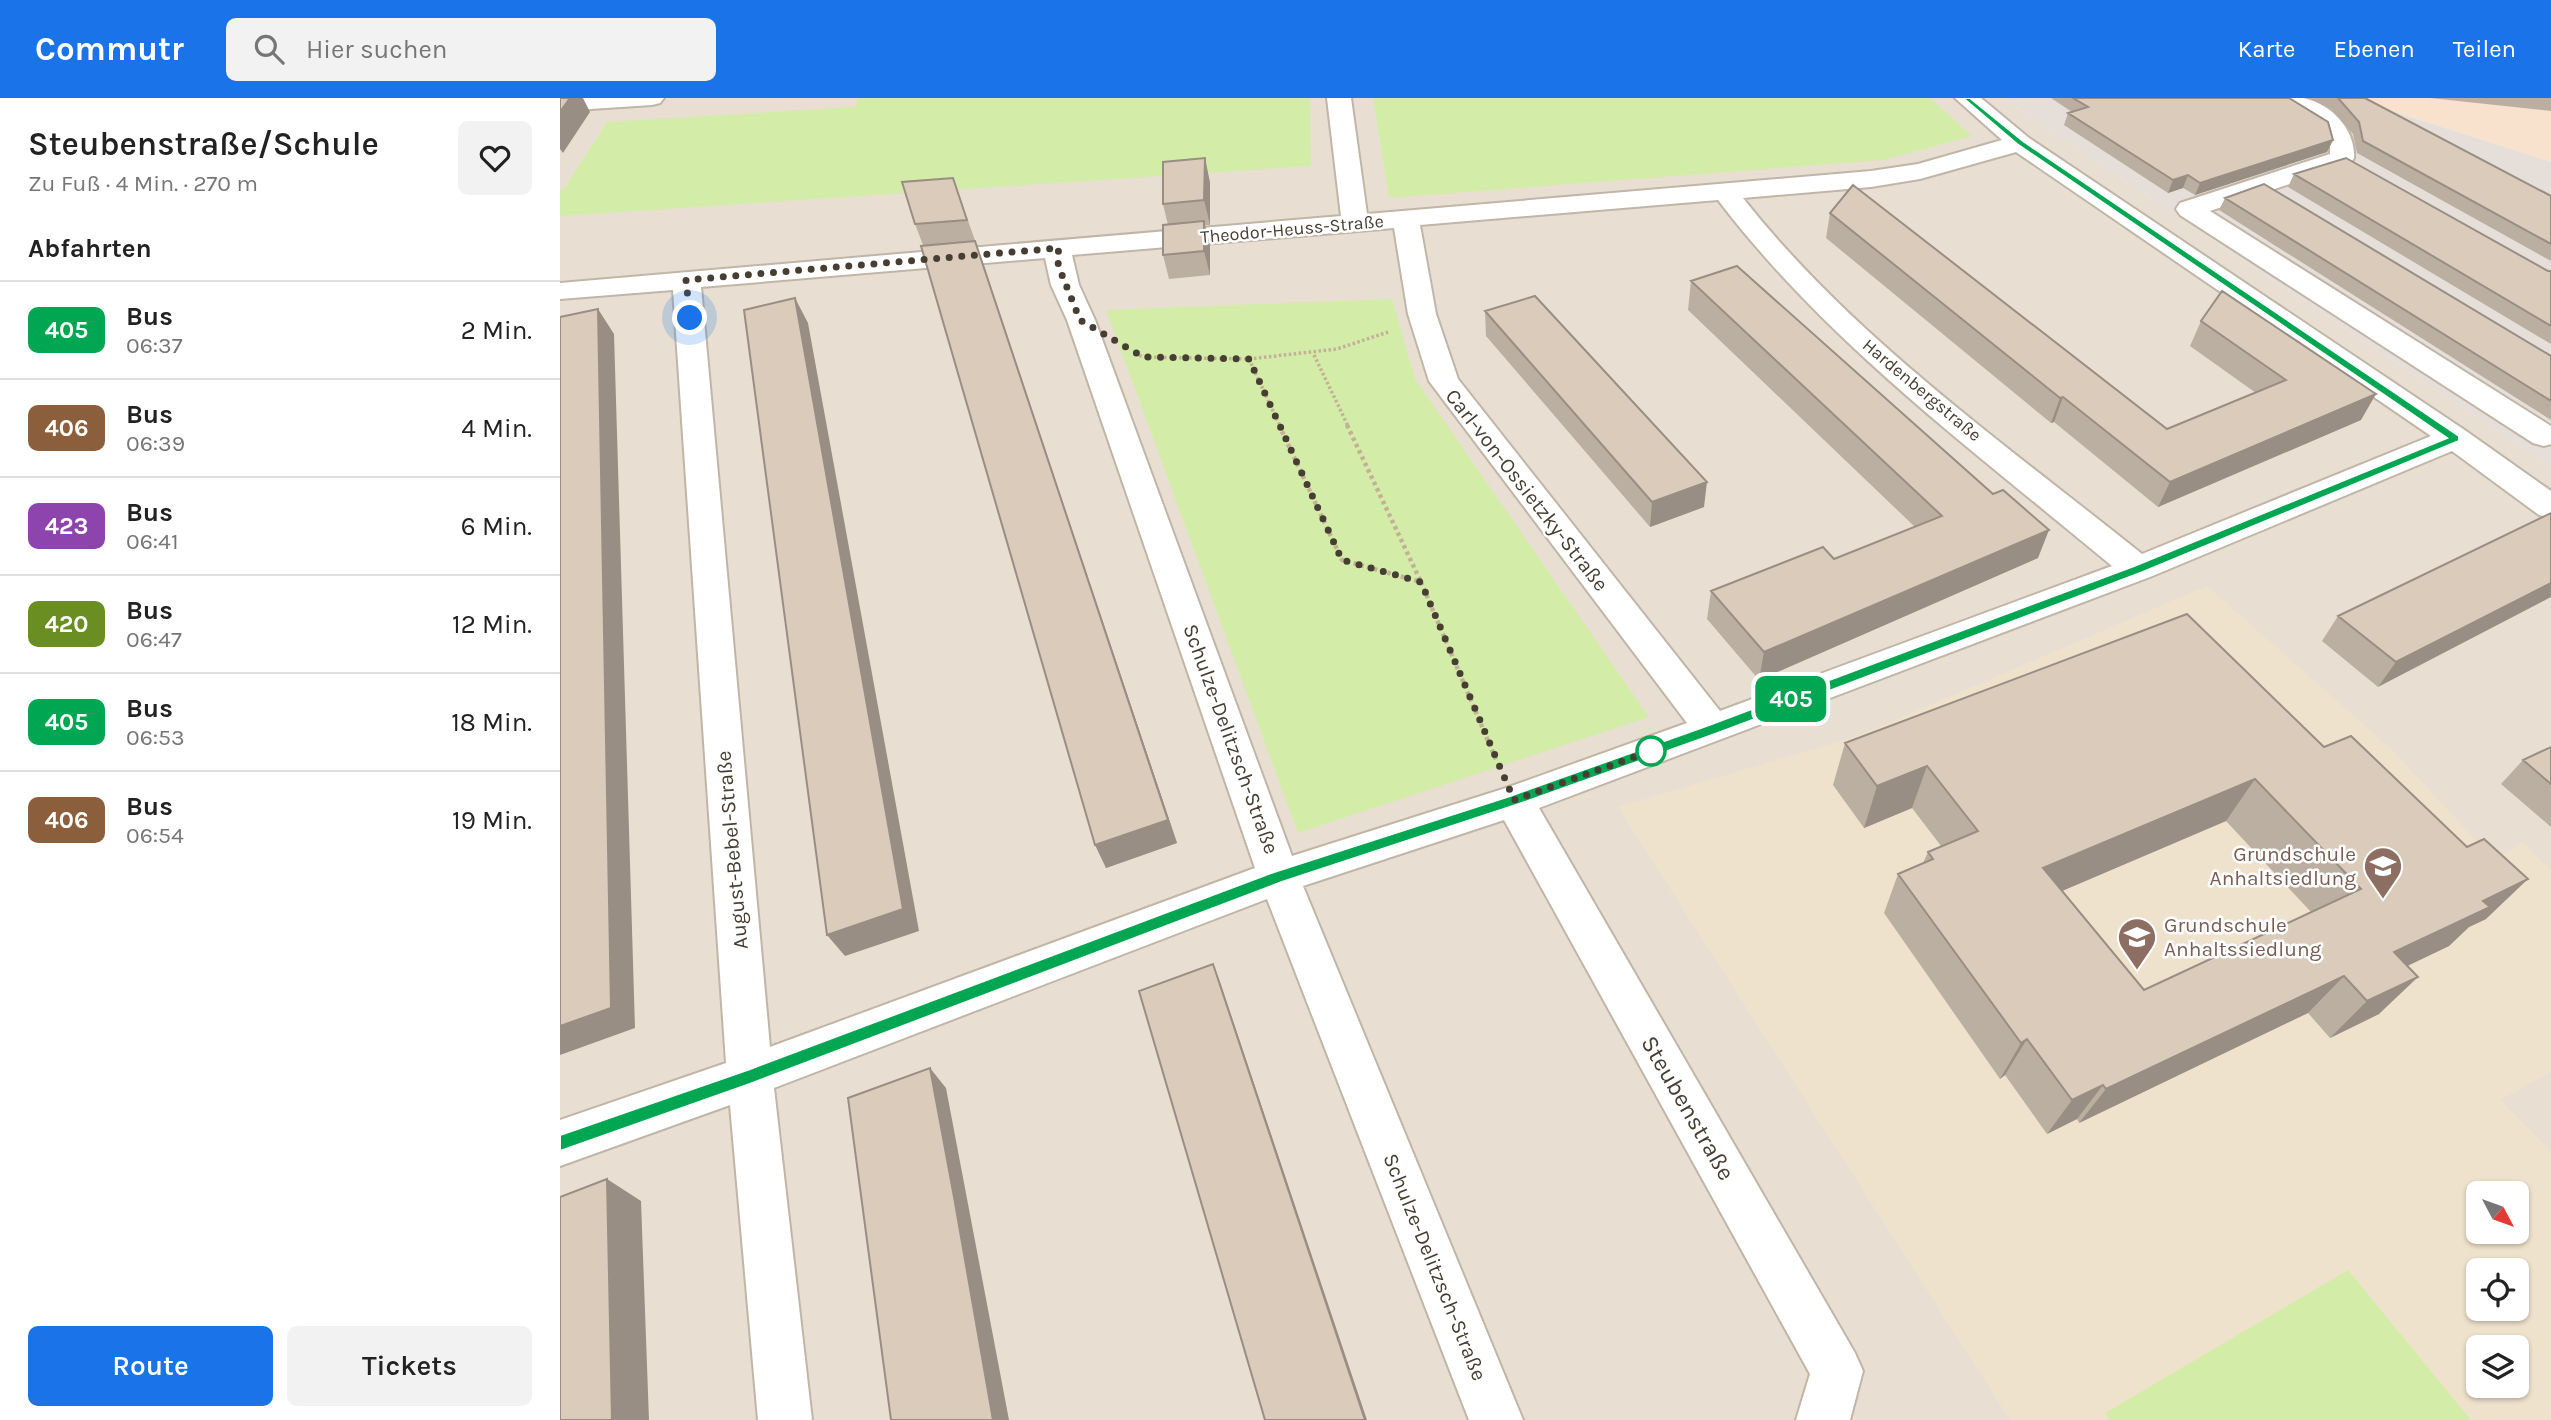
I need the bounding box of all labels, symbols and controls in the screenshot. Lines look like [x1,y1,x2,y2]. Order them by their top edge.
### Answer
search box [226,18,716,81]
text: Commutr [35,30,184,68]
icon: search [250,30,288,68]
text: Hier suchen [306,34,448,65]
text: Karte [2238,35,2295,63]
text: Ebenen [2333,35,2415,63]
text: Teilen [2453,35,2516,63]
button: heart [458,121,532,195]
text: Steubenstraße/Schule [28,125,379,163]
text: Zu Fuß · 4 Min. · 270 m [28,170,258,197]
street label: Theodor-Heuss-Straße [1199,210,1385,248]
text: Abfahrten [28,233,152,264]
your location [672,300,707,335]
text: Bus [126,301,173,332]
text: 2 Min. [461,315,532,346]
text: 405 [45,316,88,344]
text: 06:37 [126,332,183,359]
street label: Hardenbergstraße [1858,334,1986,446]
street label: Carl-von-Ossietzky-Straße [1441,384,1613,596]
text: Bus [126,399,173,430]
text: 4 Min. [461,413,532,444]
text: 406 [44,414,89,442]
text: 06:39 [126,430,185,457]
text: Bus [126,497,173,528]
text: 6 Min. [461,511,532,542]
text: 423 [45,512,88,540]
text: 06:41 [126,528,179,555]
text: Bus [126,595,173,626]
text: 12 Min. [452,609,532,640]
text: 420 [45,610,88,638]
street label: Schulze-Delitzsch-Straße [1178,621,1284,857]
text: 06:47 [126,626,182,653]
line badge: 405 [1751,676,1831,722]
text: 405 [1769,685,1813,713]
text: Bus [126,693,173,724]
text: 18 Min. [451,707,532,738]
text: 405 [45,708,88,736]
text: 06:53 [126,724,185,751]
unlabelled marker [1636,736,1666,766]
street label: August-Bebel-Straße [711,750,753,950]
text: Bus [126,791,173,822]
text: 19 Min. [452,805,532,836]
text: 406 [44,806,89,834]
text: 06:54 [126,822,184,849]
place label: Grundschule Anhaltsiedlung [2210,842,2356,890]
school or university icon: Grundschule Anhaltsiedlung [2362,845,2404,900]
place label: Grundschule Anhaltssiedlung [2164,913,2322,961]
school or university icon: Grundschule Anhaltssiedlung [2116,916,2158,971]
street label: Steubenstraße [1635,1031,1741,1185]
street label: Schulze-Delitzsch-Straße [1378,1150,1492,1384]
north arrow [2466,1181,2529,1244]
map controls [2466,1181,2529,1398]
button: locate [2466,1258,2529,1321]
button: Route [28,1326,273,1406]
button: Tickets [287,1326,532,1406]
button: layers [2466,1335,2529,1398]

